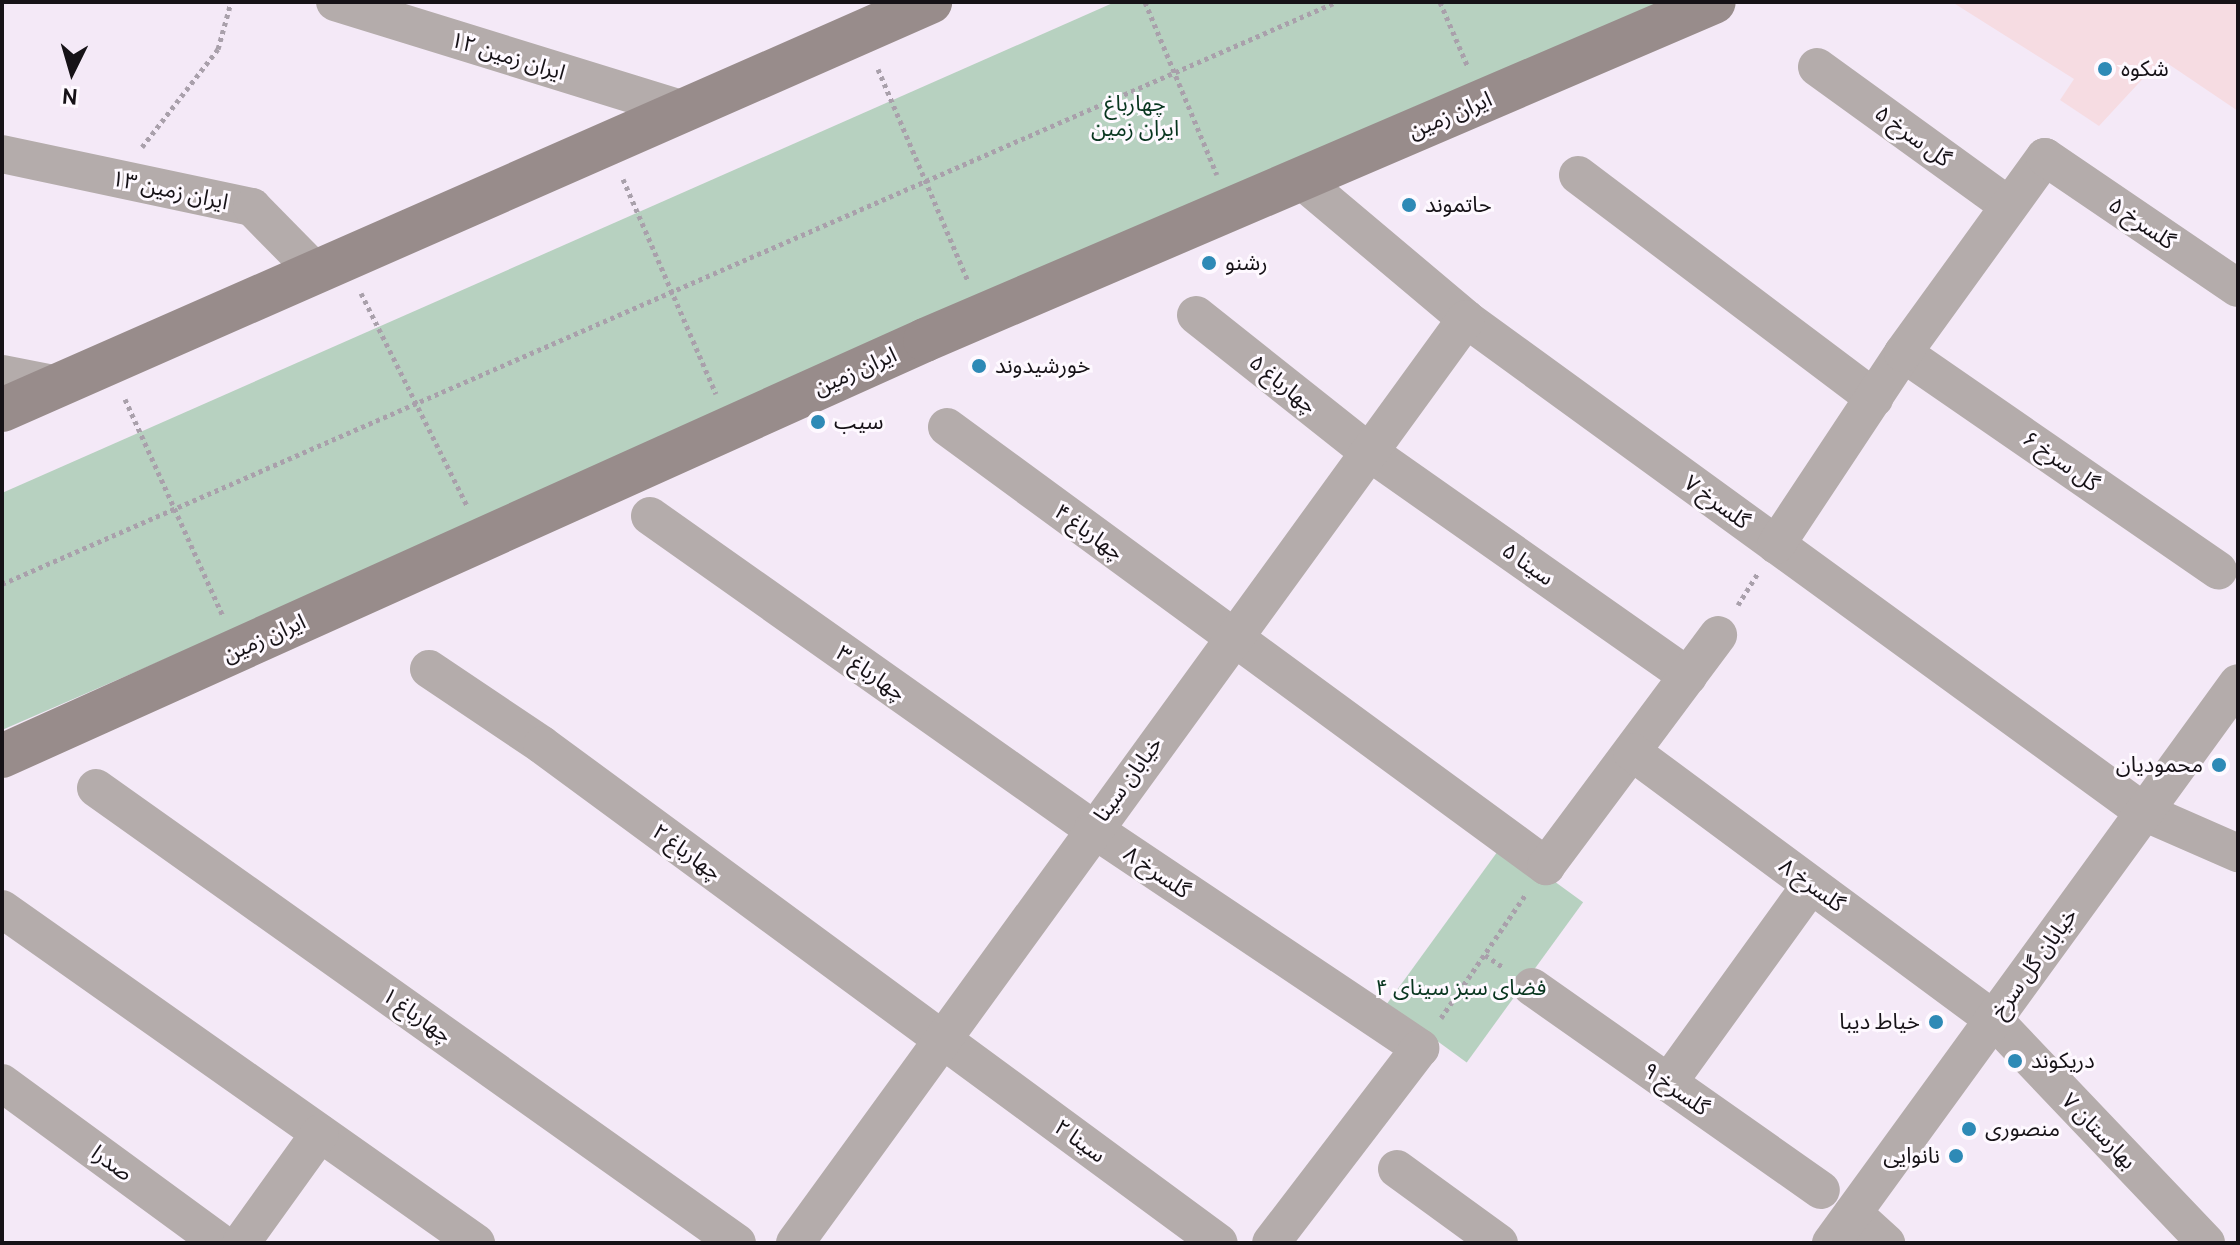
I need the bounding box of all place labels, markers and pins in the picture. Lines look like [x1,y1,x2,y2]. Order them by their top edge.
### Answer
place label: شکوه [2121,56,2169,82]
marker: شکوه [2096,60,2114,78]
place label: حاتموند [1425,192,1492,218]
marker: حاتموند [1400,196,1418,214]
place label: رشنو [1225,250,1268,276]
marker: رشنو [1200,254,1218,272]
place label: خورشیدوند [995,353,1090,379]
marker: خورشیدوند [970,357,988,375]
place label: سیب [834,409,883,435]
marker: سیب [809,413,827,431]
place label: محمودیان [2116,752,2203,778]
marker: محمودیان [2210,756,2228,774]
place label: خیاط دیبا [1839,1009,1920,1035]
marker: خیاط دیبا [1927,1013,1945,1031]
place label: دریکوند [2031,1048,2095,1074]
marker: دریکوند [2006,1052,2024,1070]
place label: منصوری [1985,1116,2060,1142]
marker: منصوری [1960,1120,1978,1138]
place label: نانوایی [1883,1143,1940,1169]
marker: نانوایی [1947,1147,1965,1165]

